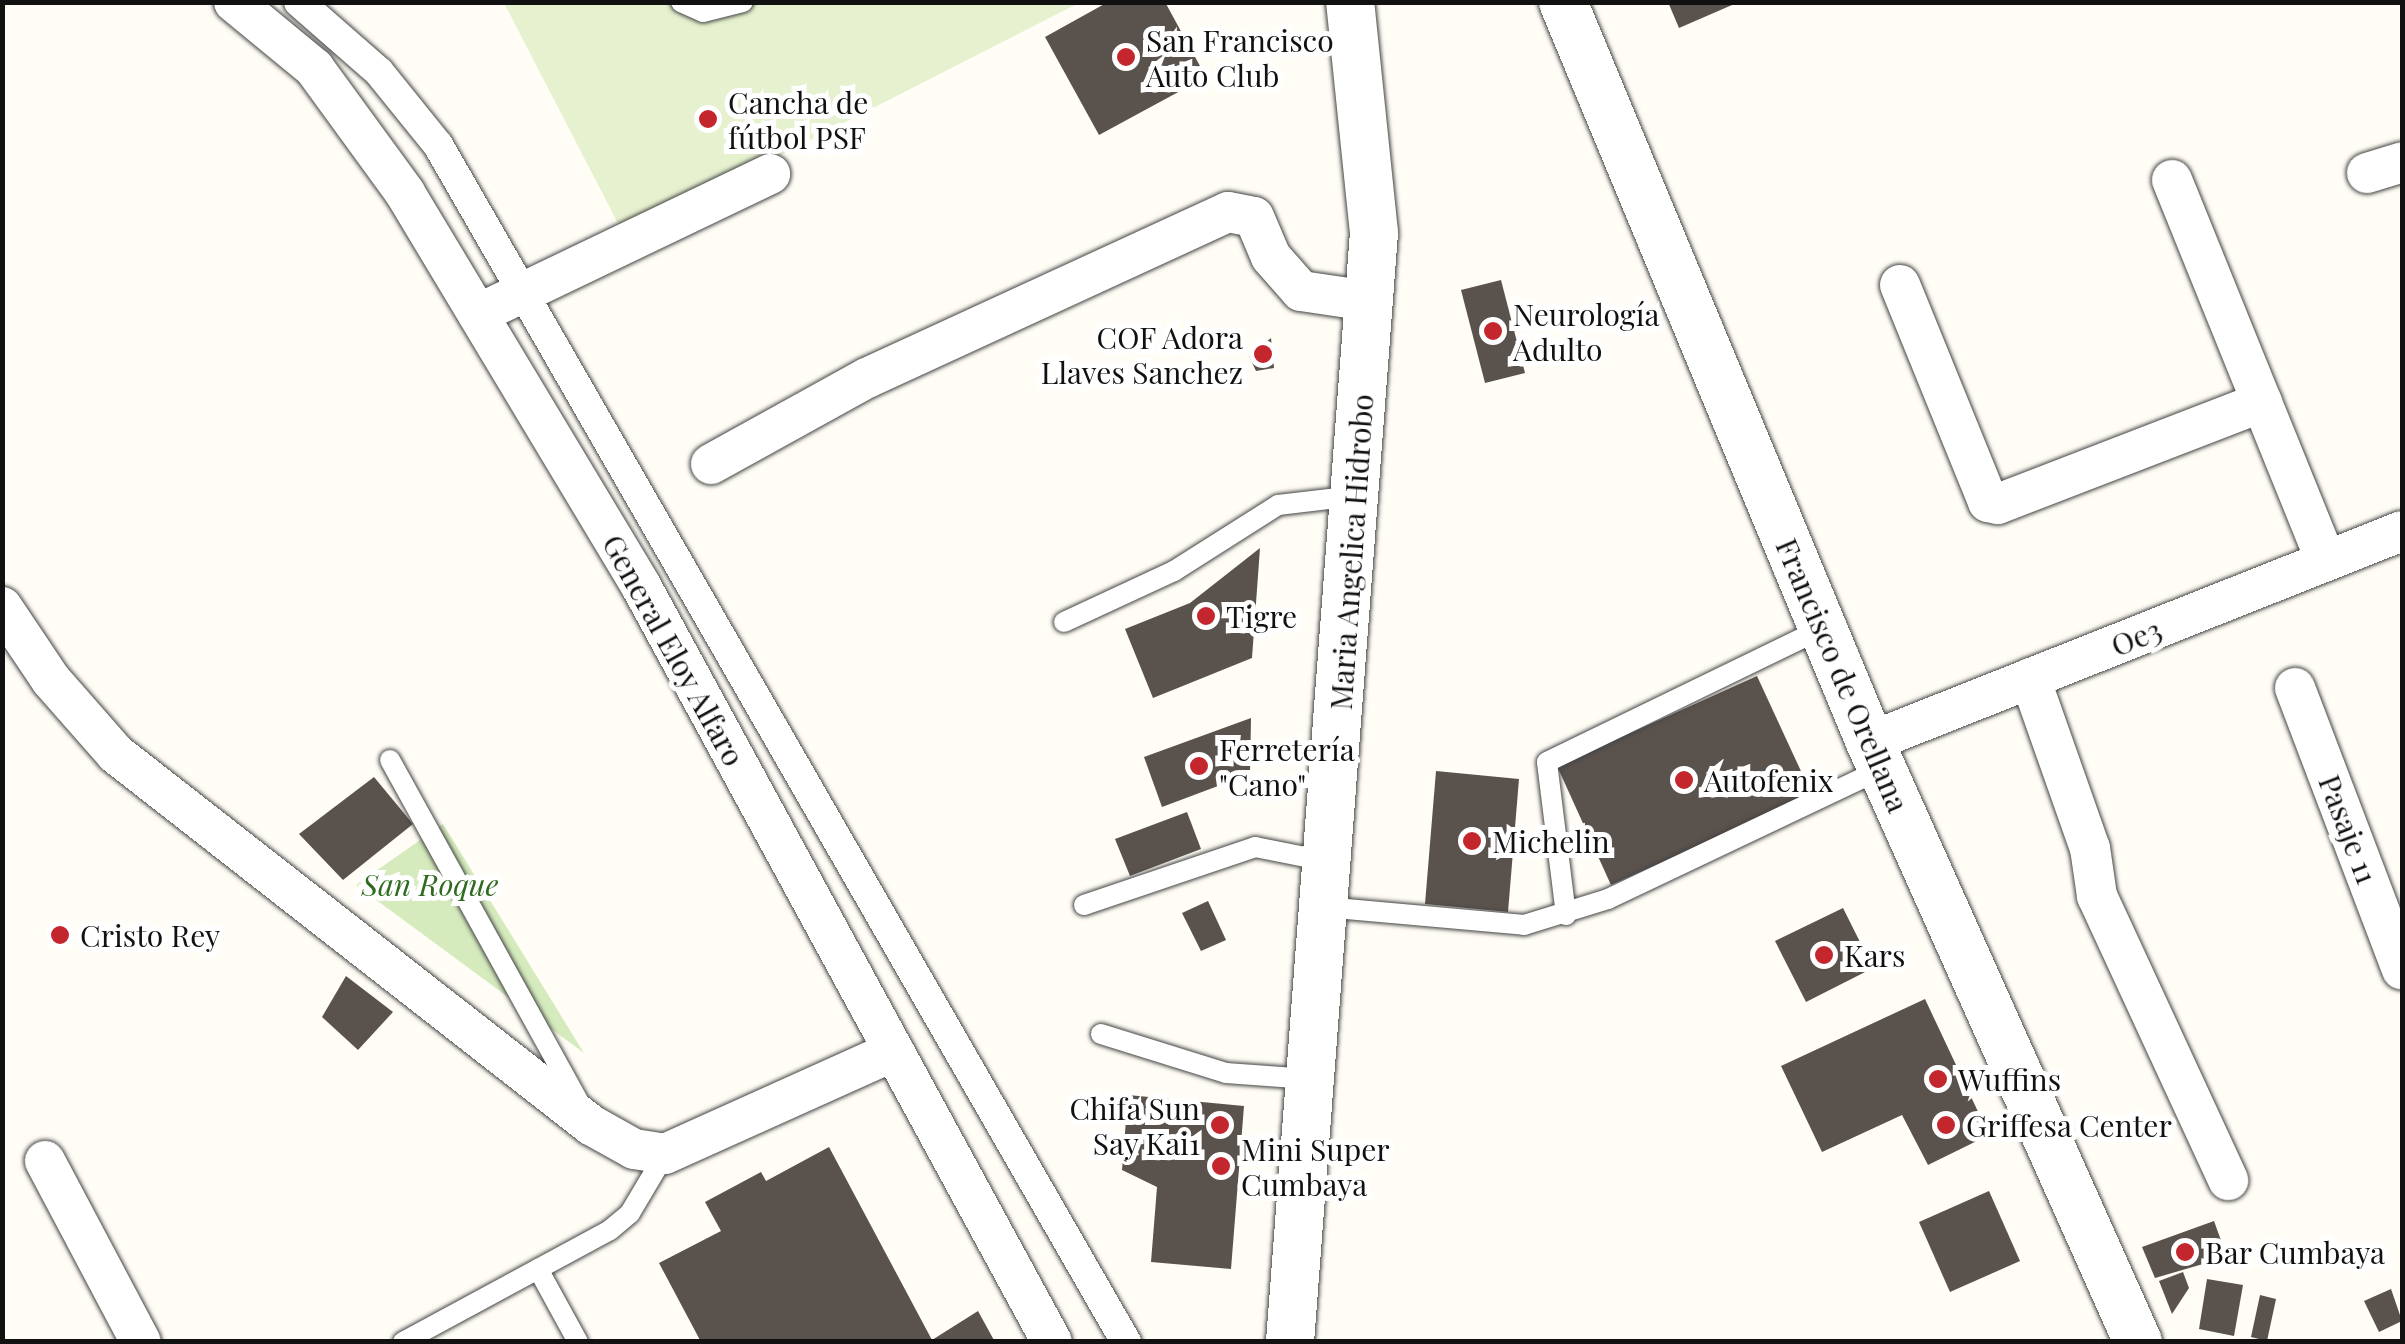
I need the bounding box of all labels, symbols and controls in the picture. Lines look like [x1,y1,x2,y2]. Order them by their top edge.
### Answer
place label: San Francisco Auto Club [1146,22,1334,92]
marker: San Francisco Auto Club [1115,46,1137,68]
place label: Cancha de fútbol PSF [728,84,869,154]
marker: Cancha de fútbol PSF [697,108,719,130]
place label: Neurología Adulto [1513,296,1659,366]
place label: COF Adora Llaves Sanchez [1041,319,1243,390]
marker: Neurología Adulto [1482,320,1504,342]
marker: COF Adora Llaves Sanchez [1252,343,1274,365]
street label: Maria Angelica Hidrobo [1322,392,1380,712]
street label: General Eloy Alfaro [595,527,753,773]
street label: Francisco de Orellana [1769,533,1917,817]
place label: Tigre [1226,598,1297,634]
marker: Tigre [1195,605,1217,627]
street label: Oe3 [2106,611,2166,663]
place label: Ferretería "Cano" [1219,731,1355,802]
marker: Ferretería "Cano" [1188,755,1210,777]
place label: Autofenix [1704,762,1833,798]
marker: Autofenix [1673,769,1695,791]
street label: Pasaje 11 [2312,770,2386,888]
place label: Michelin [1492,823,1610,859]
marker: Michelin [1461,830,1483,852]
park label: San Roque [362,866,498,902]
place label: Cristo Rey [80,917,220,953]
marker: Cristo Rey [49,924,71,946]
place label: Kars [1844,937,1905,973]
marker: Kars [1813,944,1835,966]
place label: Wuffins [1958,1061,2061,1097]
marker: Wuffins [1927,1068,1949,1090]
place label: Chifa Sun Say Kai1 [1069,1090,1200,1160]
place label: Griffesa Center [1966,1107,2172,1143]
marker: Chifa Sun Say Kai1 [1209,1114,1231,1136]
marker: Griffesa Center [1935,1114,1957,1136]
place label: Mini Super Cumbaya [1241,1131,1390,1202]
marker: Mini Super Cumbaya [1210,1155,1232,1177]
place label: Bar Cumbaya [2205,1234,2386,1270]
marker: Bar Cumbaya [2174,1241,2196,1263]

